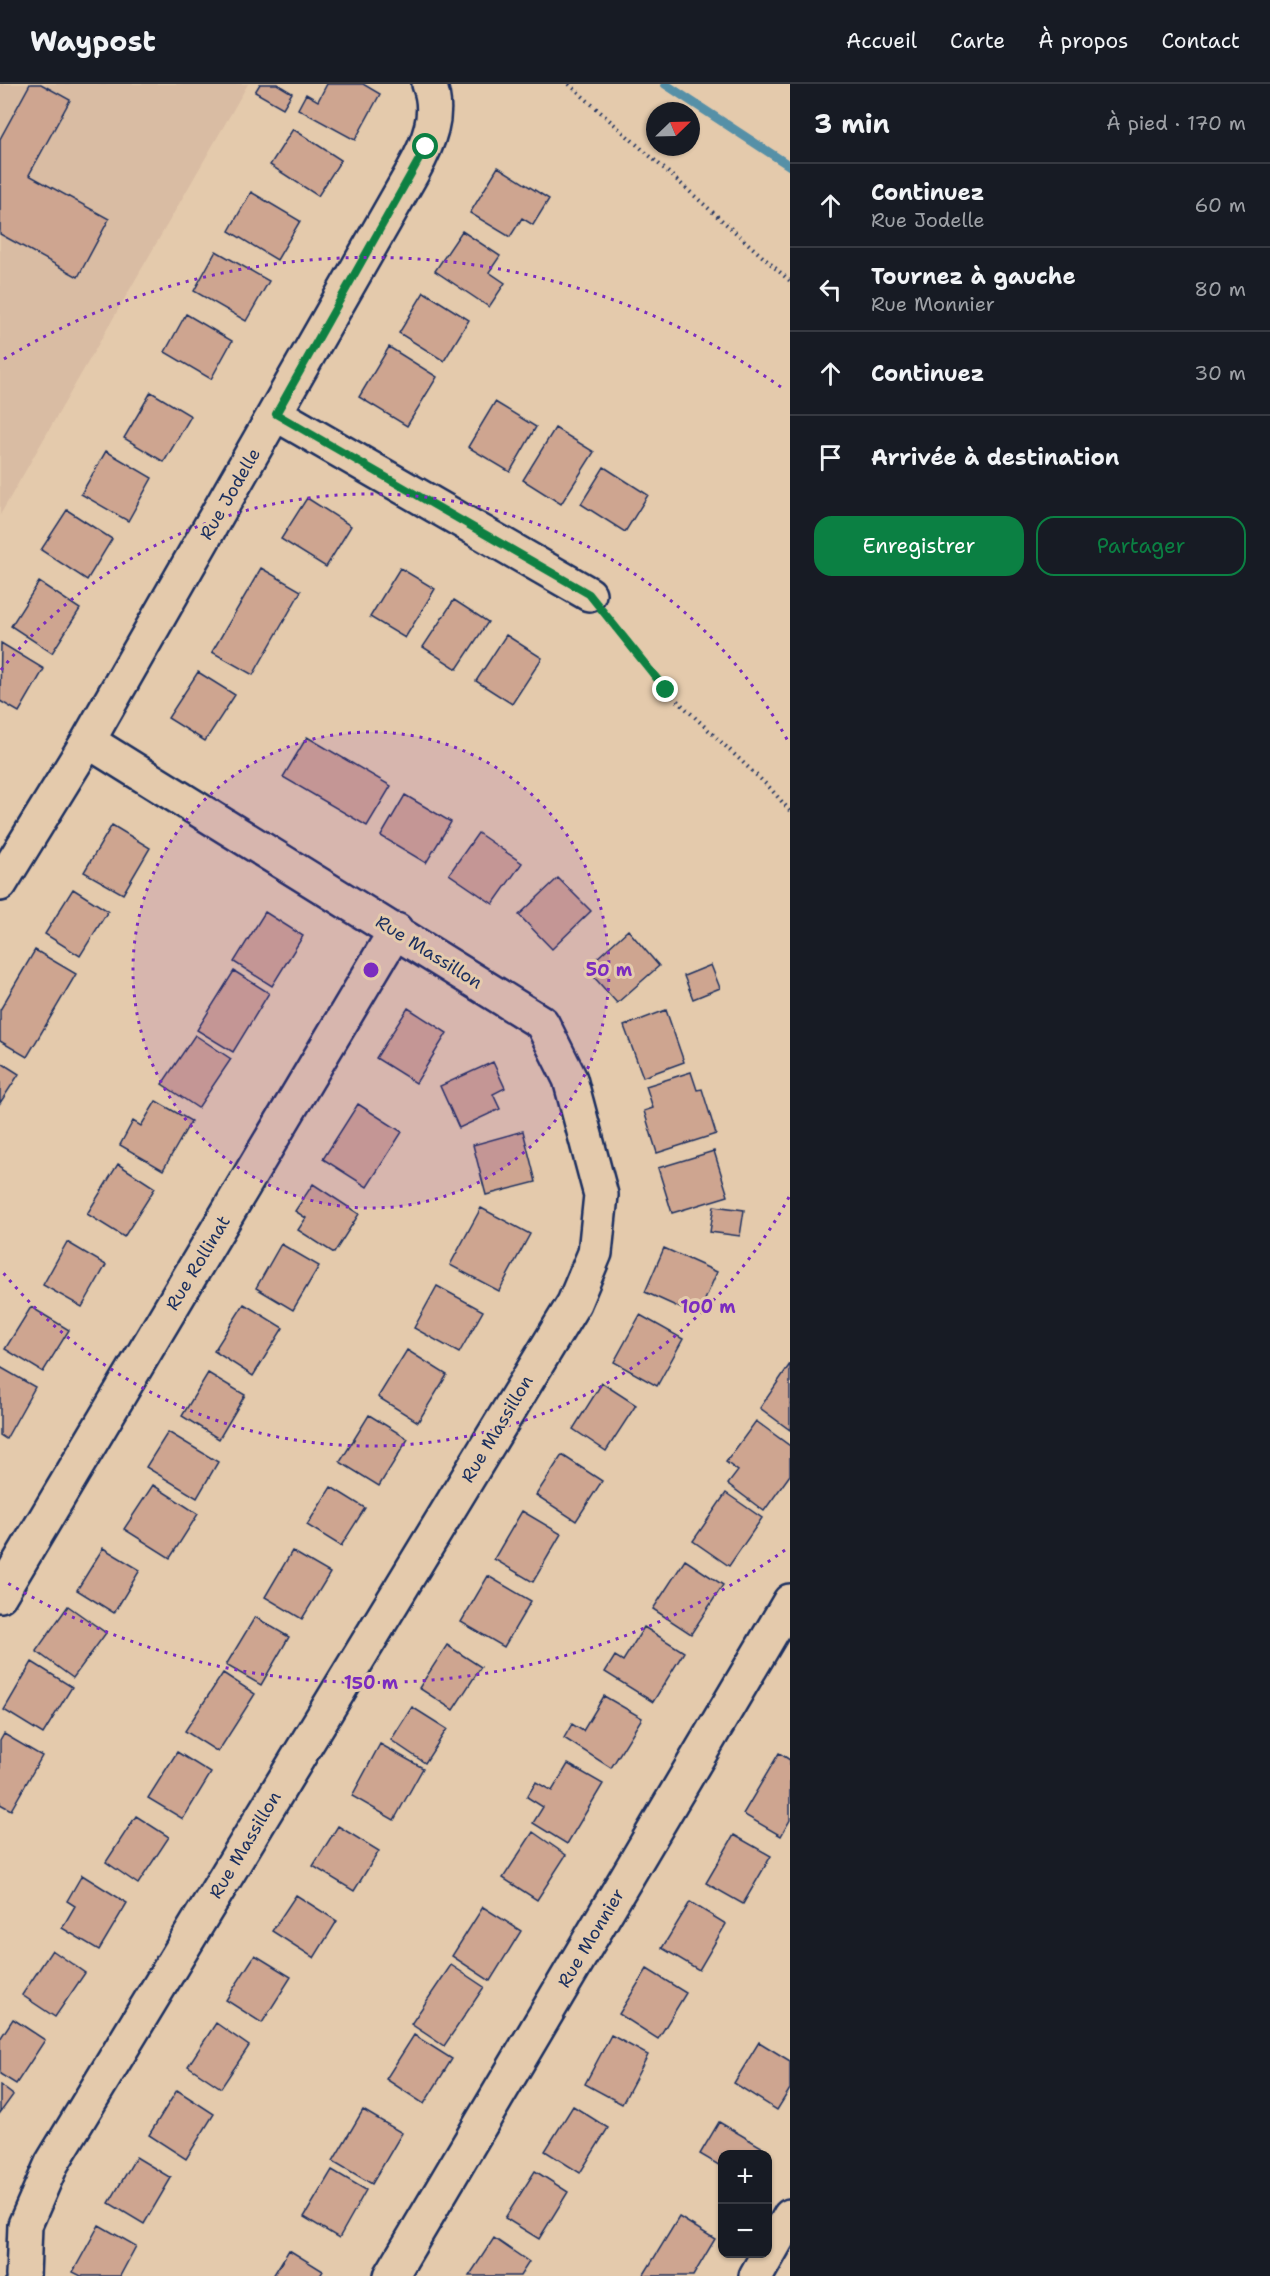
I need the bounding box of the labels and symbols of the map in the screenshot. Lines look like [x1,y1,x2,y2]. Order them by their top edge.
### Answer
north arrow [646,102,700,156]
route start [412,133,438,159]
street label: Rue Jodelle [194,444,266,544]
route end [652,676,678,702]
street label: Rue Massillon [371,910,487,994]
text: 50 m [586,958,633,982]
centre of rings [361,960,381,980]
street label: Rue Rollinat [160,1211,236,1315]
text: 100 m [680,1295,736,1319]
street label: Rue Massillon [455,1371,539,1487]
text: 150 m [344,1671,399,1695]
street label: Rue Massillon [203,1787,287,1903]
street label: Rue Monnier [552,1884,630,1992]

